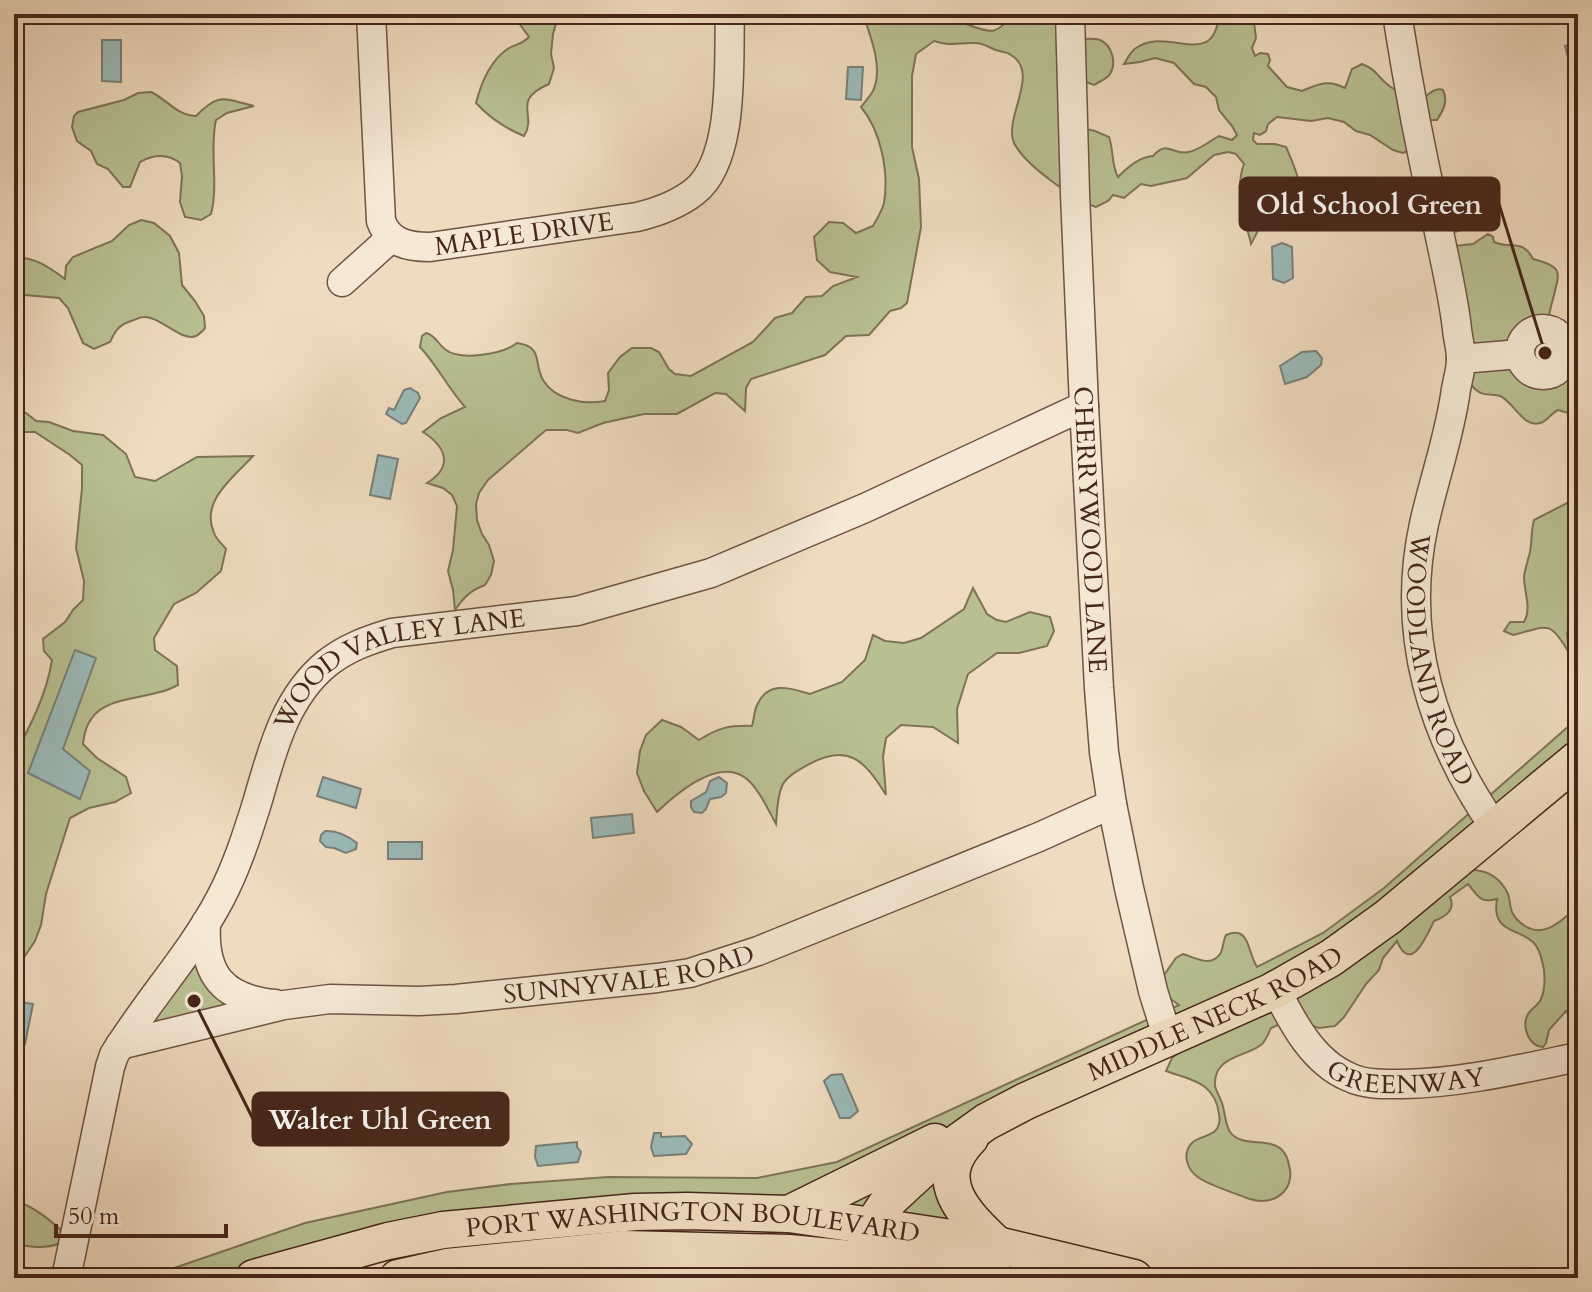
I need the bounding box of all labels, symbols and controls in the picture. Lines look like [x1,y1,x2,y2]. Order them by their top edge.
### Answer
callout: Old School Green [1240,178,1499,230]
text: Old School Green [1256,186,1482,224]
street label: MAPLE DRIVE [432,204,616,264]
street label: CHERRYWOOD LANE [1065,385,1115,674]
street label: WOODLAND ROAD [1398,530,1482,792]
street label: WOOD VALLEY LANE [265,600,527,736]
street label: SUNNYVALE ROAD [501,936,759,1012]
street label: MIDDLE NECK ROAD [1082,938,1350,1089]
street label: GREENWAY [1320,1052,1488,1102]
callout: Walter Uhl Green [253,1093,508,1145]
text: Walter Uhl Green [267,1101,492,1139]
scale bar [56,1188,226,1238]
street label: PORT WASHINGTON BOULEVARD [464,1194,922,1251]
text: 50 m [68,1200,120,1233]

